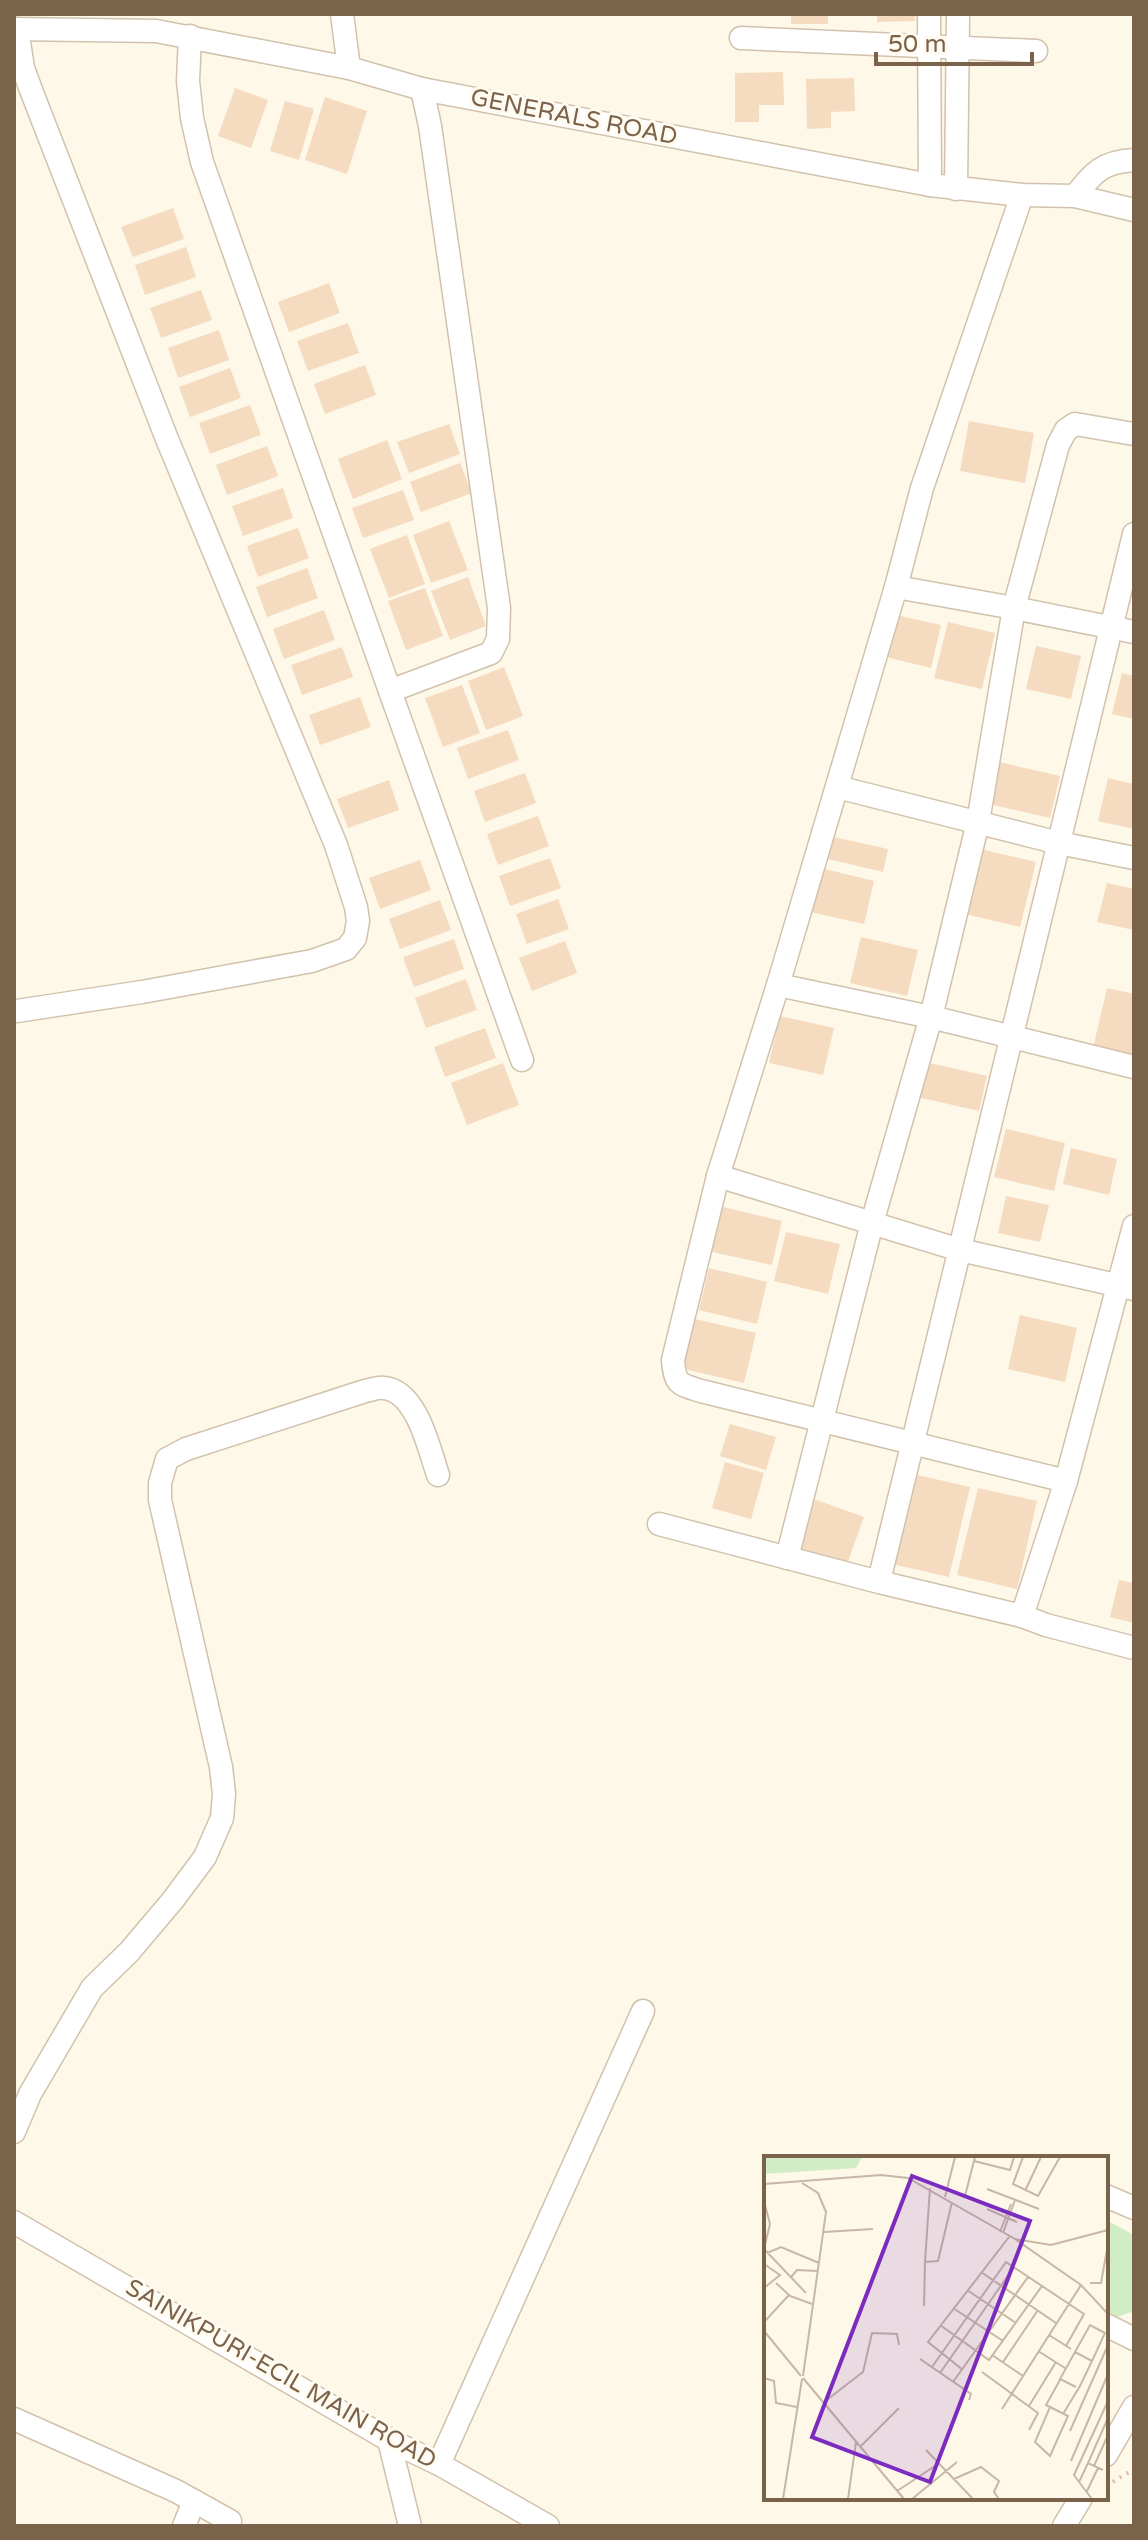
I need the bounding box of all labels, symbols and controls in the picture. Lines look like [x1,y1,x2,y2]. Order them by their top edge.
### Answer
scale bar [876,16,1032,66]
text: 50 m [888,30,946,59]
street label: GENERALS ROAD [468,83,680,151]
inset map [764,2156,1108,2500]
street label: SAINIKPURI-ECIL MAIN ROAD [120,2273,442,2475]

